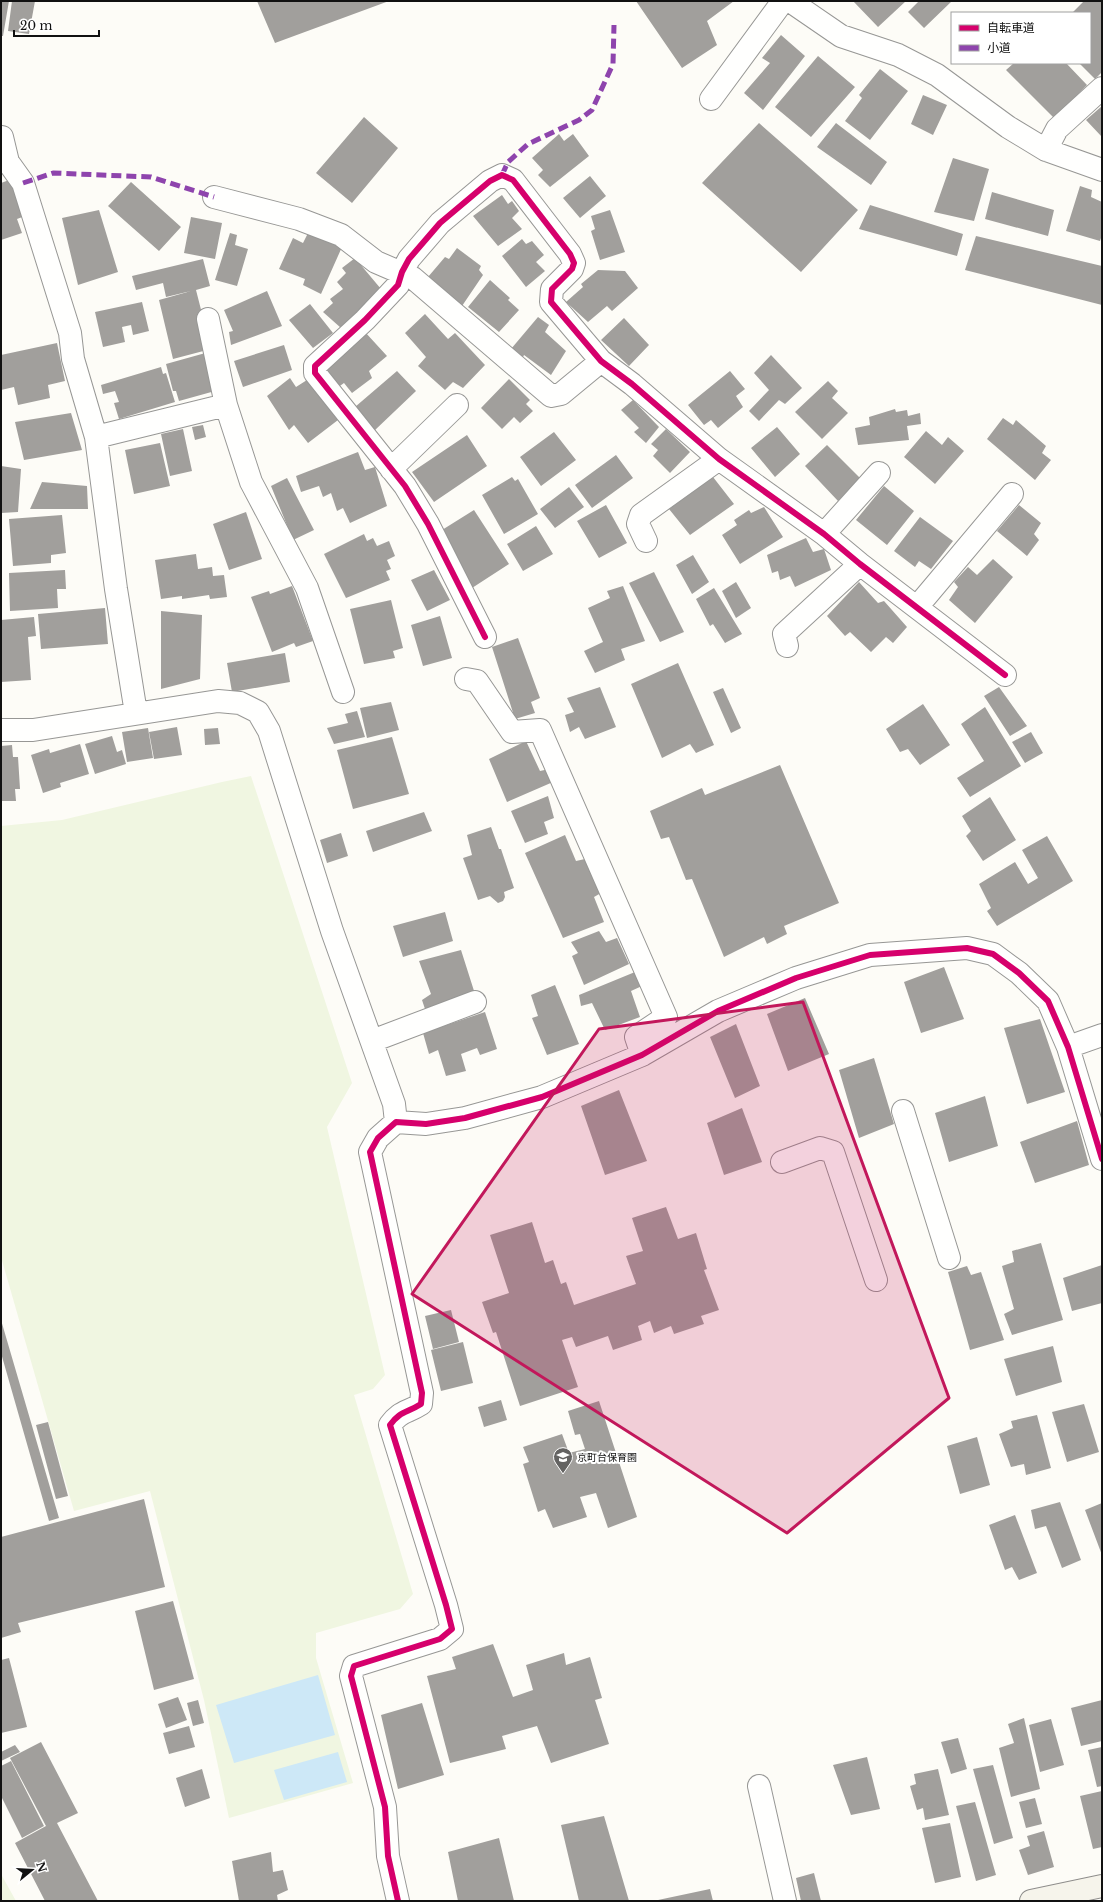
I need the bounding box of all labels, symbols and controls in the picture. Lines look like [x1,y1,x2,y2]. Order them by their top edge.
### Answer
scale bar [14,12,99,38]
legend [951,12,1091,64]
text: 20 m [20,18,52,33]
text: 自転車道 [987,20,1035,35]
text: 小道 [987,40,1011,55]
school or university icon: 京町台保育園 [552,1446,574,1474]
place label: 京町台保育園 [577,1451,637,1464]
north arrow [12,1850,52,1890]
text: N [33,1860,50,1875]

